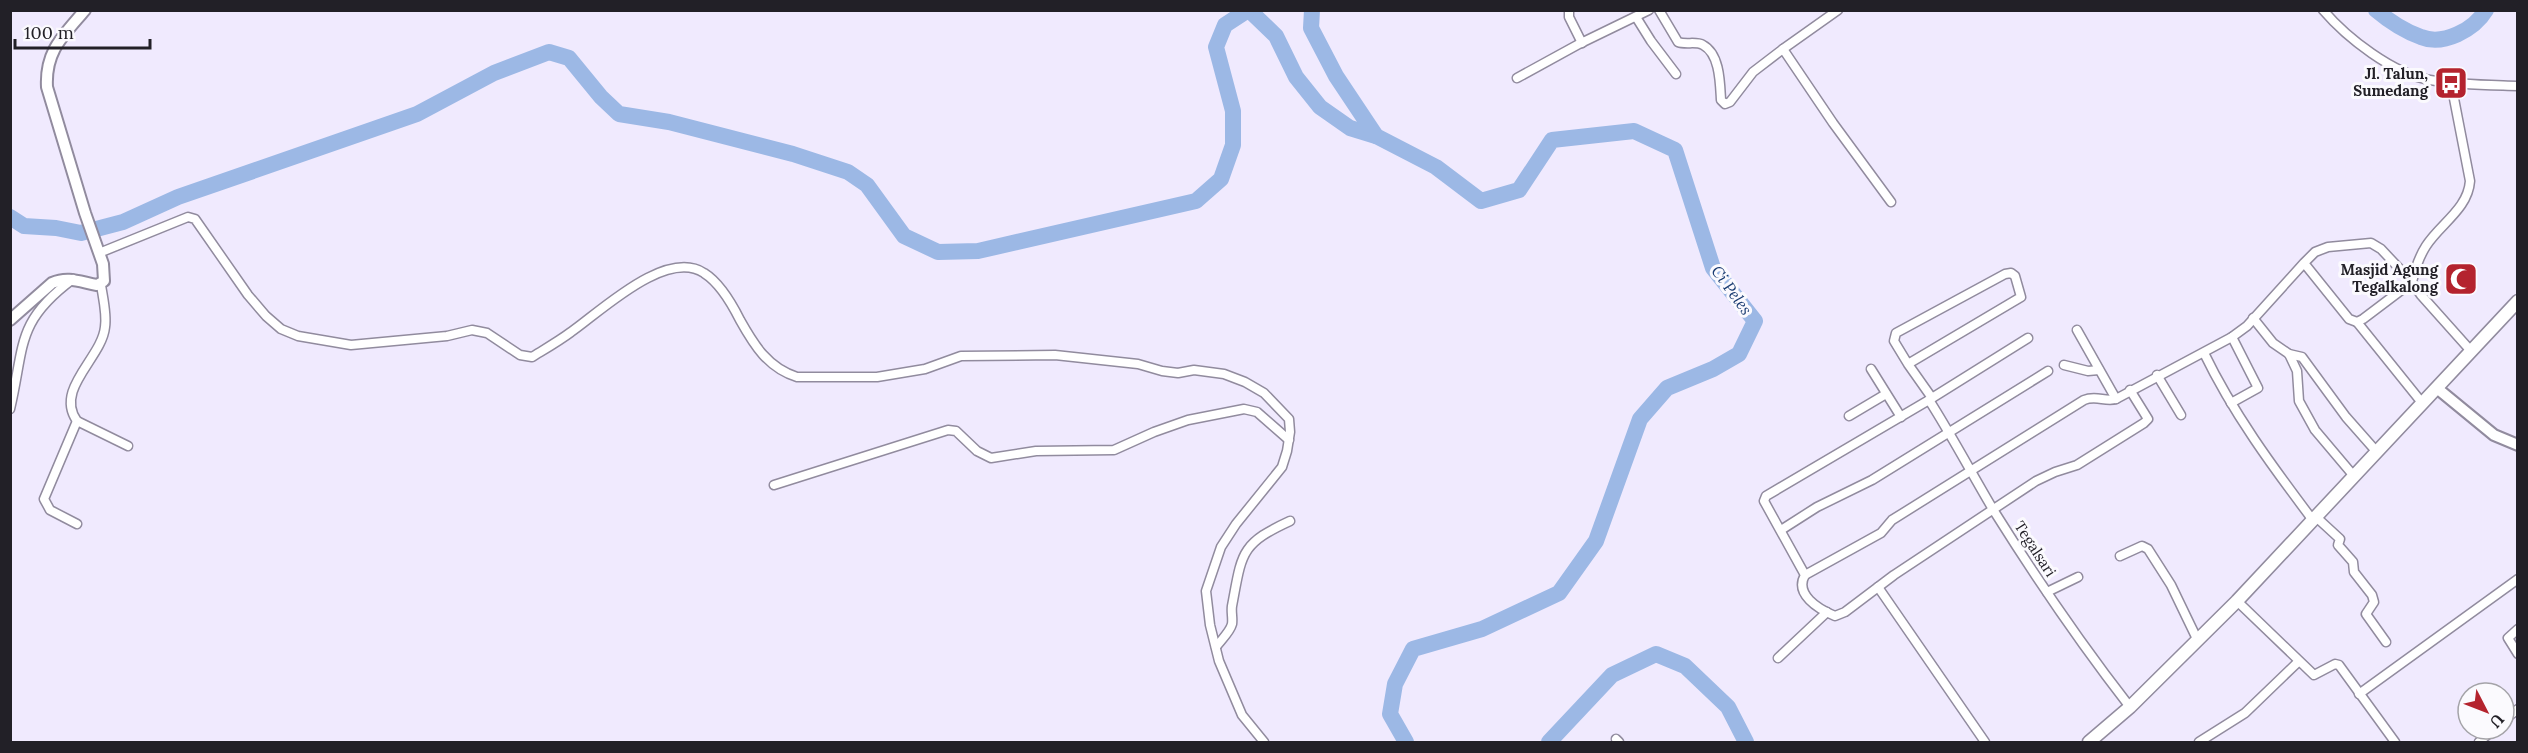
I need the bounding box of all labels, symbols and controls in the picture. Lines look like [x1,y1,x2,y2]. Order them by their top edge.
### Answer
scale bar [15,12,150,50]
text: 100 m [24,21,74,44]
place label: Jl. Talun, Sumedang [2353,64,2429,100]
bus stop icon: Jl. Talun, Sumedang [2433,65,2469,101]
place label: Masjid Agung Tegalkalong [2341,260,2439,296]
water label: Ci Peles [1707,261,1757,319]
mosque icon: Masjid Agung Tegalkalong [2443,261,2479,297]
street label: Tegalsari [2010,517,2060,580]
north arrow [2456,681,2516,741]
text: U [2486,710,2509,732]

